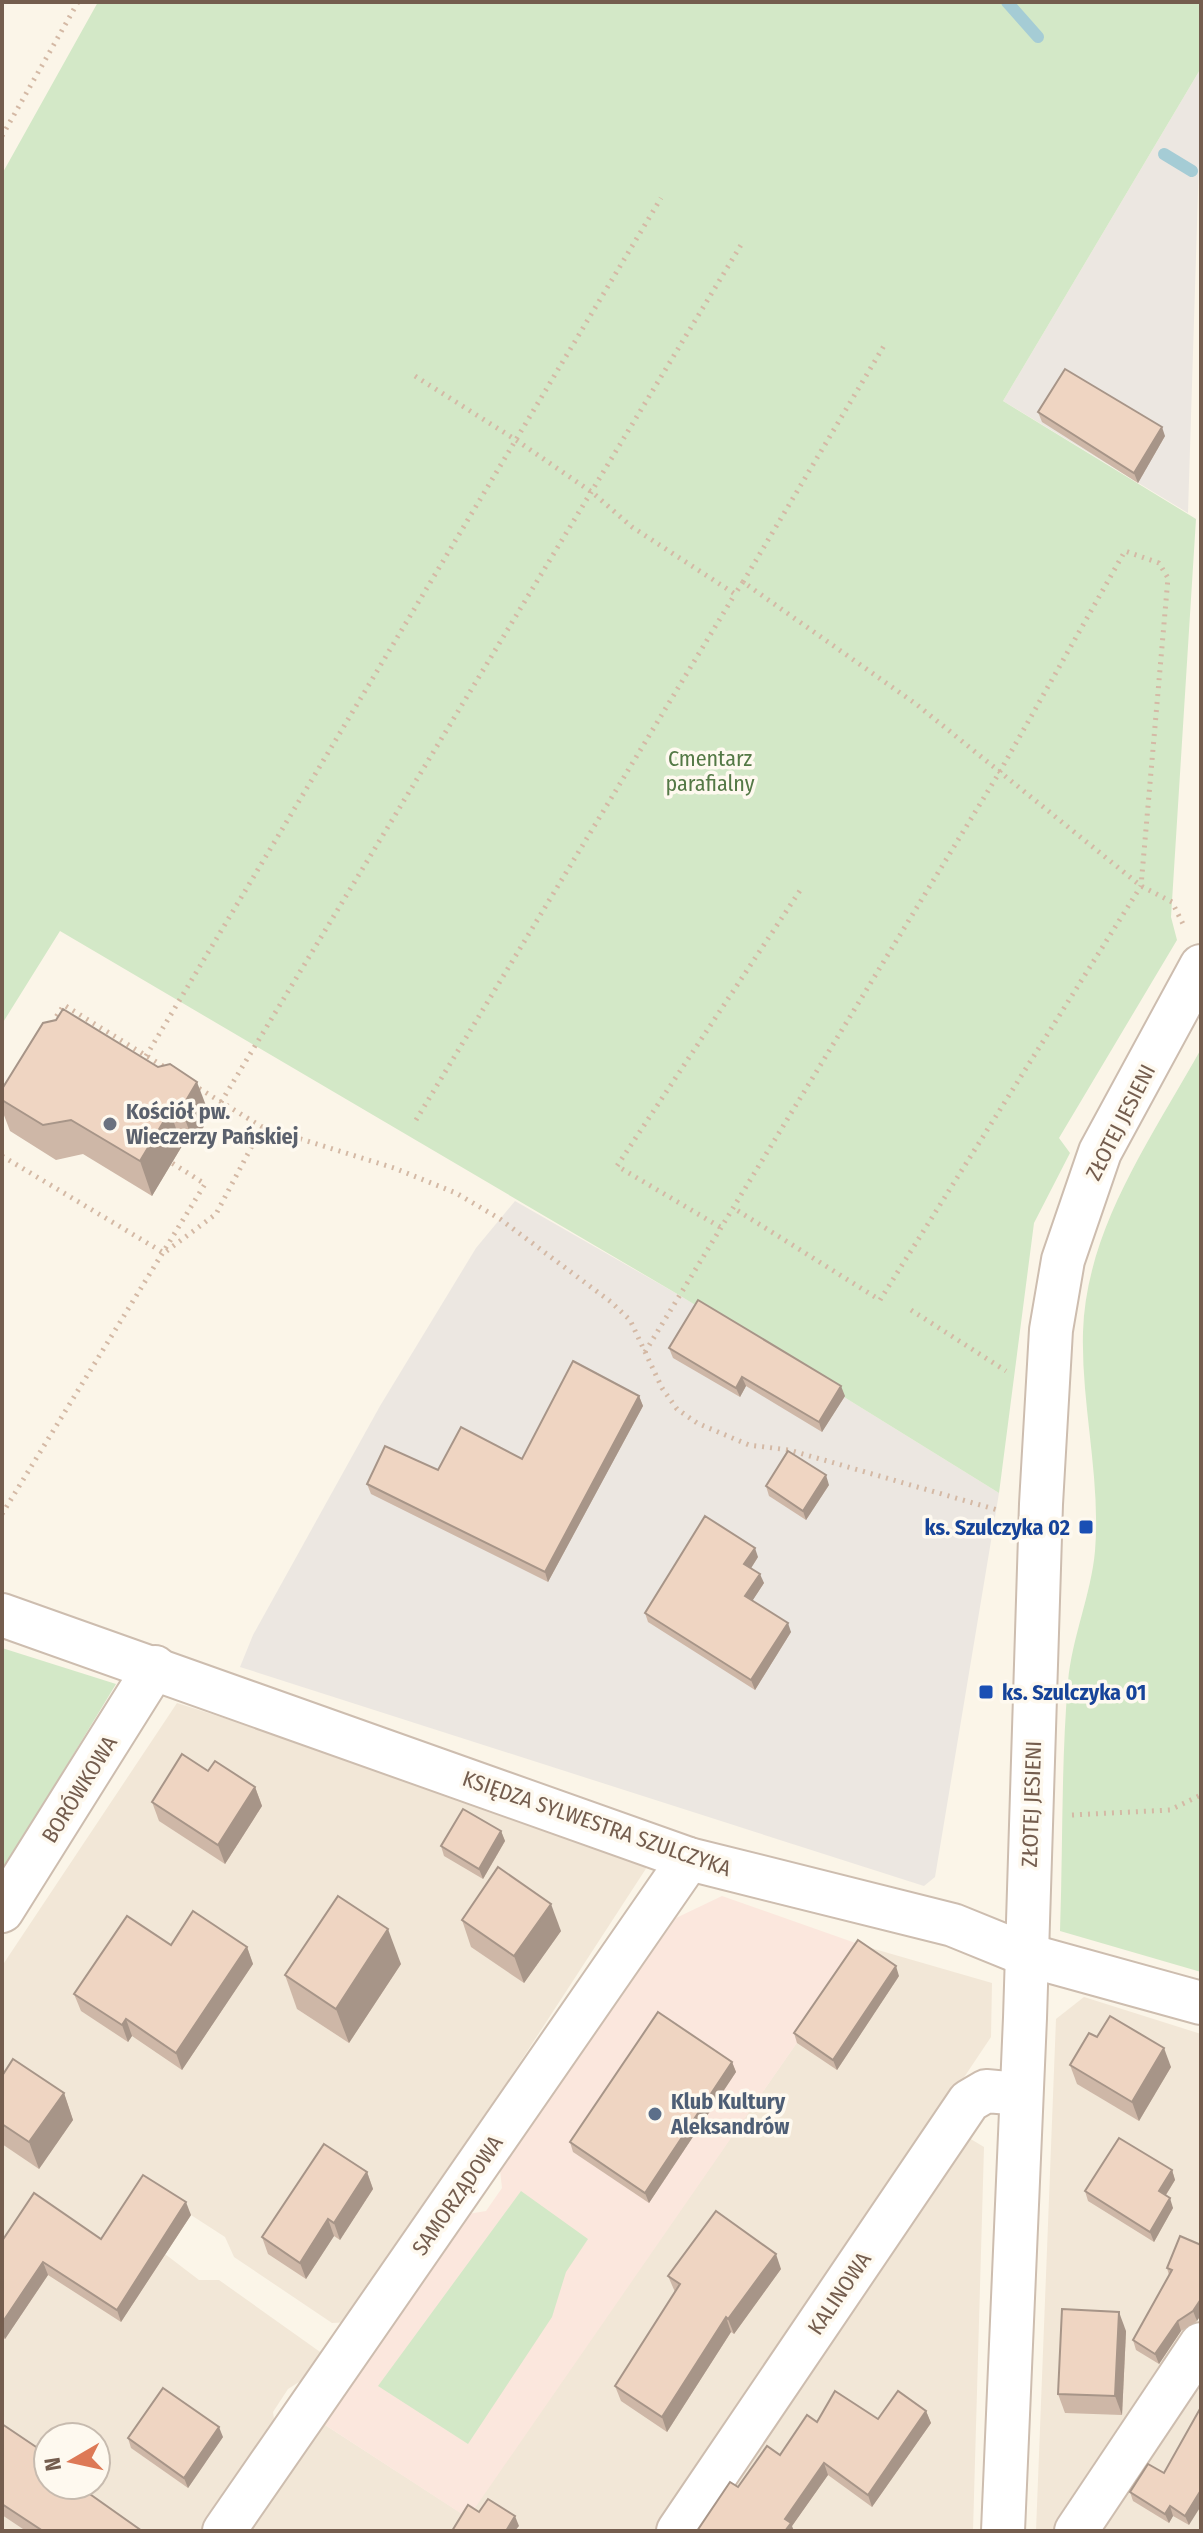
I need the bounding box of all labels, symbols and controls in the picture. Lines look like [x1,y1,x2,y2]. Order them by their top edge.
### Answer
park label: Cmentarz parafialny [665,745,755,797]
street label: ZŁOTEJ JESIENI [1080,1060,1161,1185]
place label: Kościół pw. Wieczerzy Pańskiej [126,1098,298,1150]
marker: Kościół pw. Wieczerzy Pańskiej [101,1115,119,1133]
place label: ks. Szulczyka 02 [924,1514,1070,1541]
marker: ks. Szulczyka 02 [1077,1518,1095,1536]
place label: ks. Szulczyka 01 [1002,1679,1146,1706]
marker: ks. Szulczyka 01 [977,1683,995,1701]
street label: BORÓWKOWA [36,1730,123,1848]
street label: ZŁOTEJ JESIENI [1016,1740,1047,1868]
street label: KSIĘDZA SYLWESTRA SZULCZYKA [459,1765,735,1882]
place label: Klub Kultury Aleksandrów [670,2088,789,2140]
marker: Klub Kultury Aleksandrów [646,2105,664,2123]
street label: SAMORZĄDOWA [406,2130,509,2260]
street label: KALINOWA [802,2246,877,2340]
north arrow [32,2421,112,2501]
text: N [38,2455,67,2473]

